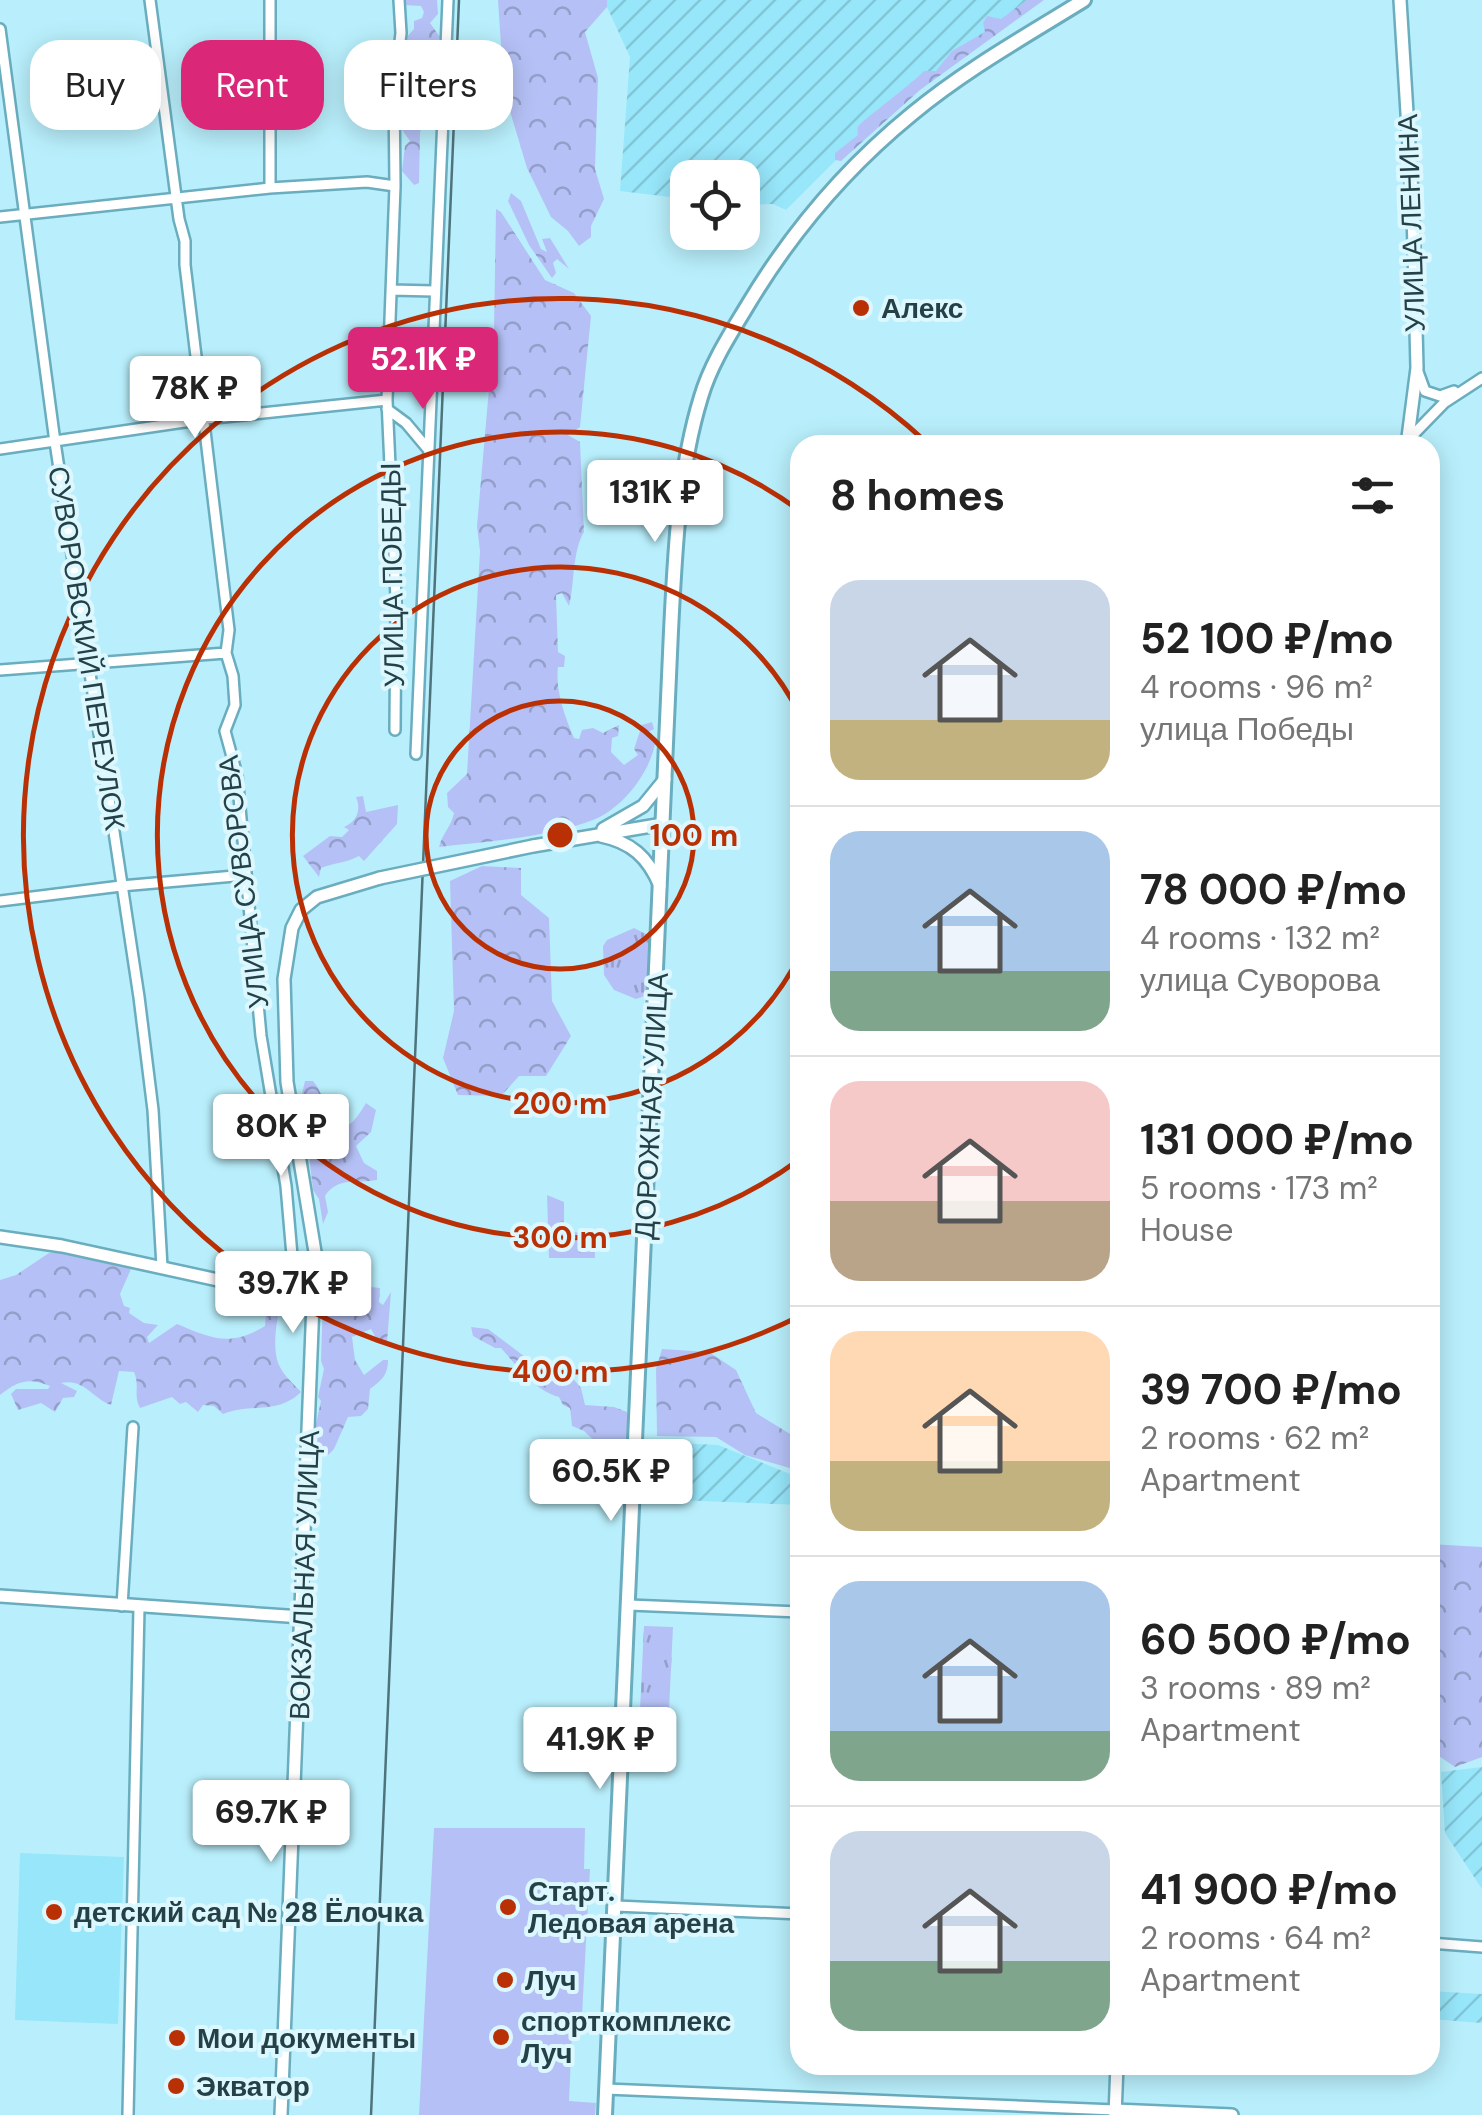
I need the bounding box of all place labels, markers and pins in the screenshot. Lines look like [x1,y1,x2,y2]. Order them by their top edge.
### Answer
place label: Алекс [881,290,963,327]
marker: Алекс [850,297,872,319]
pin: 52.1K ₽ [331,327,515,412]
pin: 78K ₽ [125,356,265,441]
pin: 131K ₽ [574,460,736,545]
centre of rings [542,817,578,853]
pin: 80K ₽ [211,1094,351,1179]
pin: 39.7K ₽ [201,1251,385,1336]
pin: 60.5K ₽ [519,1439,703,1524]
pin: 41.9K ₽ [508,1707,692,1792]
pin: 69.7K ₽ [179,1780,363,1865]
place label: Старт. Ледовая арена [528,1873,735,1942]
place label: детский сад № 28 Ёлочка [74,1894,424,1931]
marker: Старт. Ледовая арена [497,1896,519,1918]
marker: детский сад № 28 Ёлочка [43,1901,65,1923]
place label: Луч [525,1962,576,1999]
marker: Луч [494,1969,516,1991]
place label: спорткомплекс Луч [521,2003,731,2072]
place label: Мои документы [197,2020,416,2057]
marker: спорткомплекс Луч [490,2026,512,2048]
marker: Мои документы [166,2027,188,2049]
place label: Экватор [196,2068,310,2105]
marker: Экватор [165,2075,187,2097]

